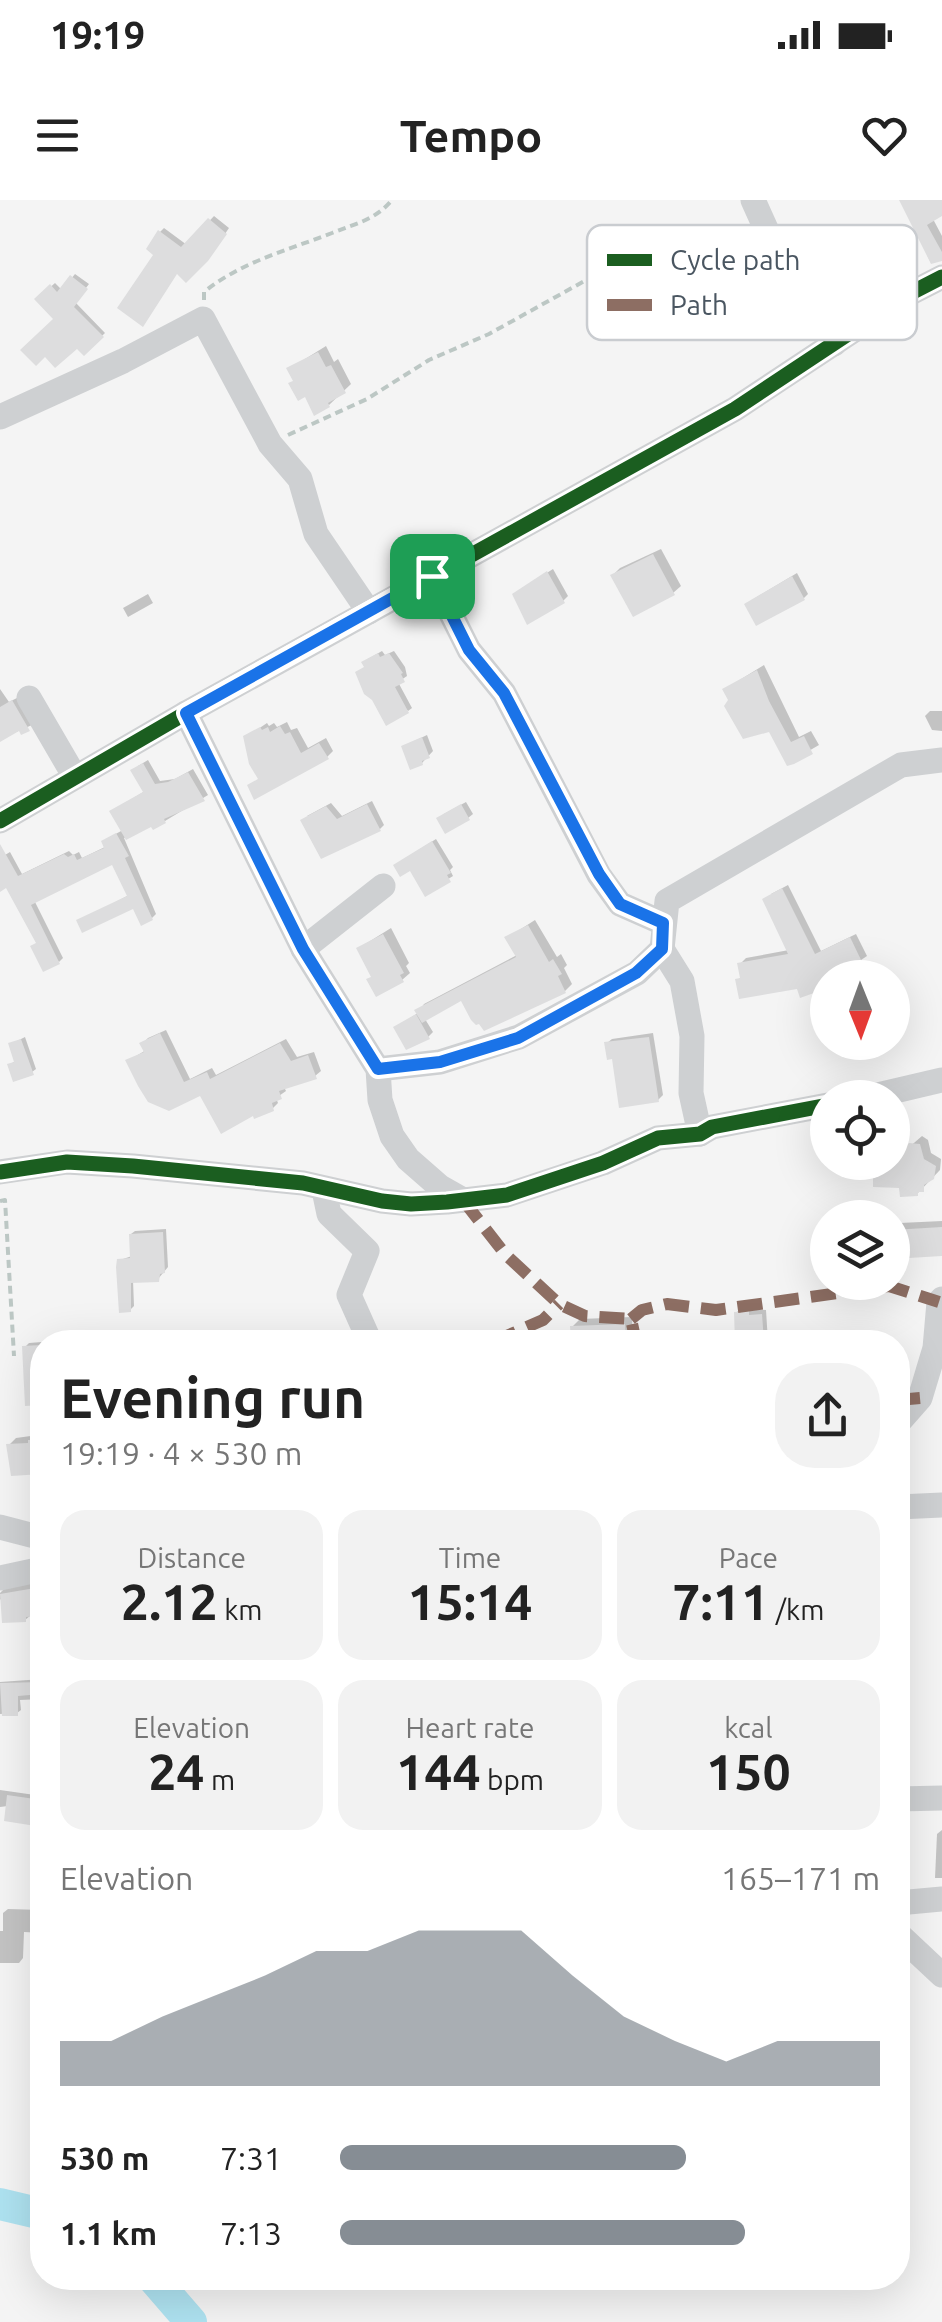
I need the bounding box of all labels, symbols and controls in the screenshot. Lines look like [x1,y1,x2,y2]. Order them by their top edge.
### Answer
text: 19:19 [50,14,145,56]
icon: menu [30,108,85,163]
icon: heart [857,108,912,163]
text: Tempo [400,110,542,161]
legend [587,225,917,340]
text: Cycle path [670,244,801,275]
text: Path [670,289,728,320]
pin [390,534,475,619]
icon: arrive [405,549,460,604]
north arrow [810,960,910,1060]
map controls [810,960,910,1300]
button: locate [810,1080,910,1180]
button: layers [810,1200,910,1300]
button: share [775,1363,880,1468]
text: Evening run [60,1367,365,1428]
text: 19:19 · 4 × 530 m [60,1435,302,1471]
text: Distance [137,1542,246,1573]
text: Time [439,1542,501,1573]
text: Pace [719,1542,778,1573]
text: 2.12 [121,1573,218,1629]
text: 15:14 [407,1573,533,1629]
text: 7:11 [672,1573,769,1629]
text: km [218,1594,262,1625]
text: /km [769,1594,824,1625]
text: Elevation [133,1712,250,1743]
text: Heart rate [406,1712,534,1743]
text: kcal [724,1712,773,1743]
text: 24 [148,1743,205,1799]
text: 144 [396,1743,481,1799]
text: 150 [706,1743,791,1799]
text: m [205,1764,235,1795]
text: bpm [481,1764,544,1795]
text: Elevation [60,1860,193,1896]
text: 165–171 m [721,1860,880,1896]
text: 530 m [60,2140,149,2176]
text: 7:31 [220,2140,282,2176]
text: 1.1 km [60,2215,157,2251]
text: 7:13 [220,2215,282,2251]

